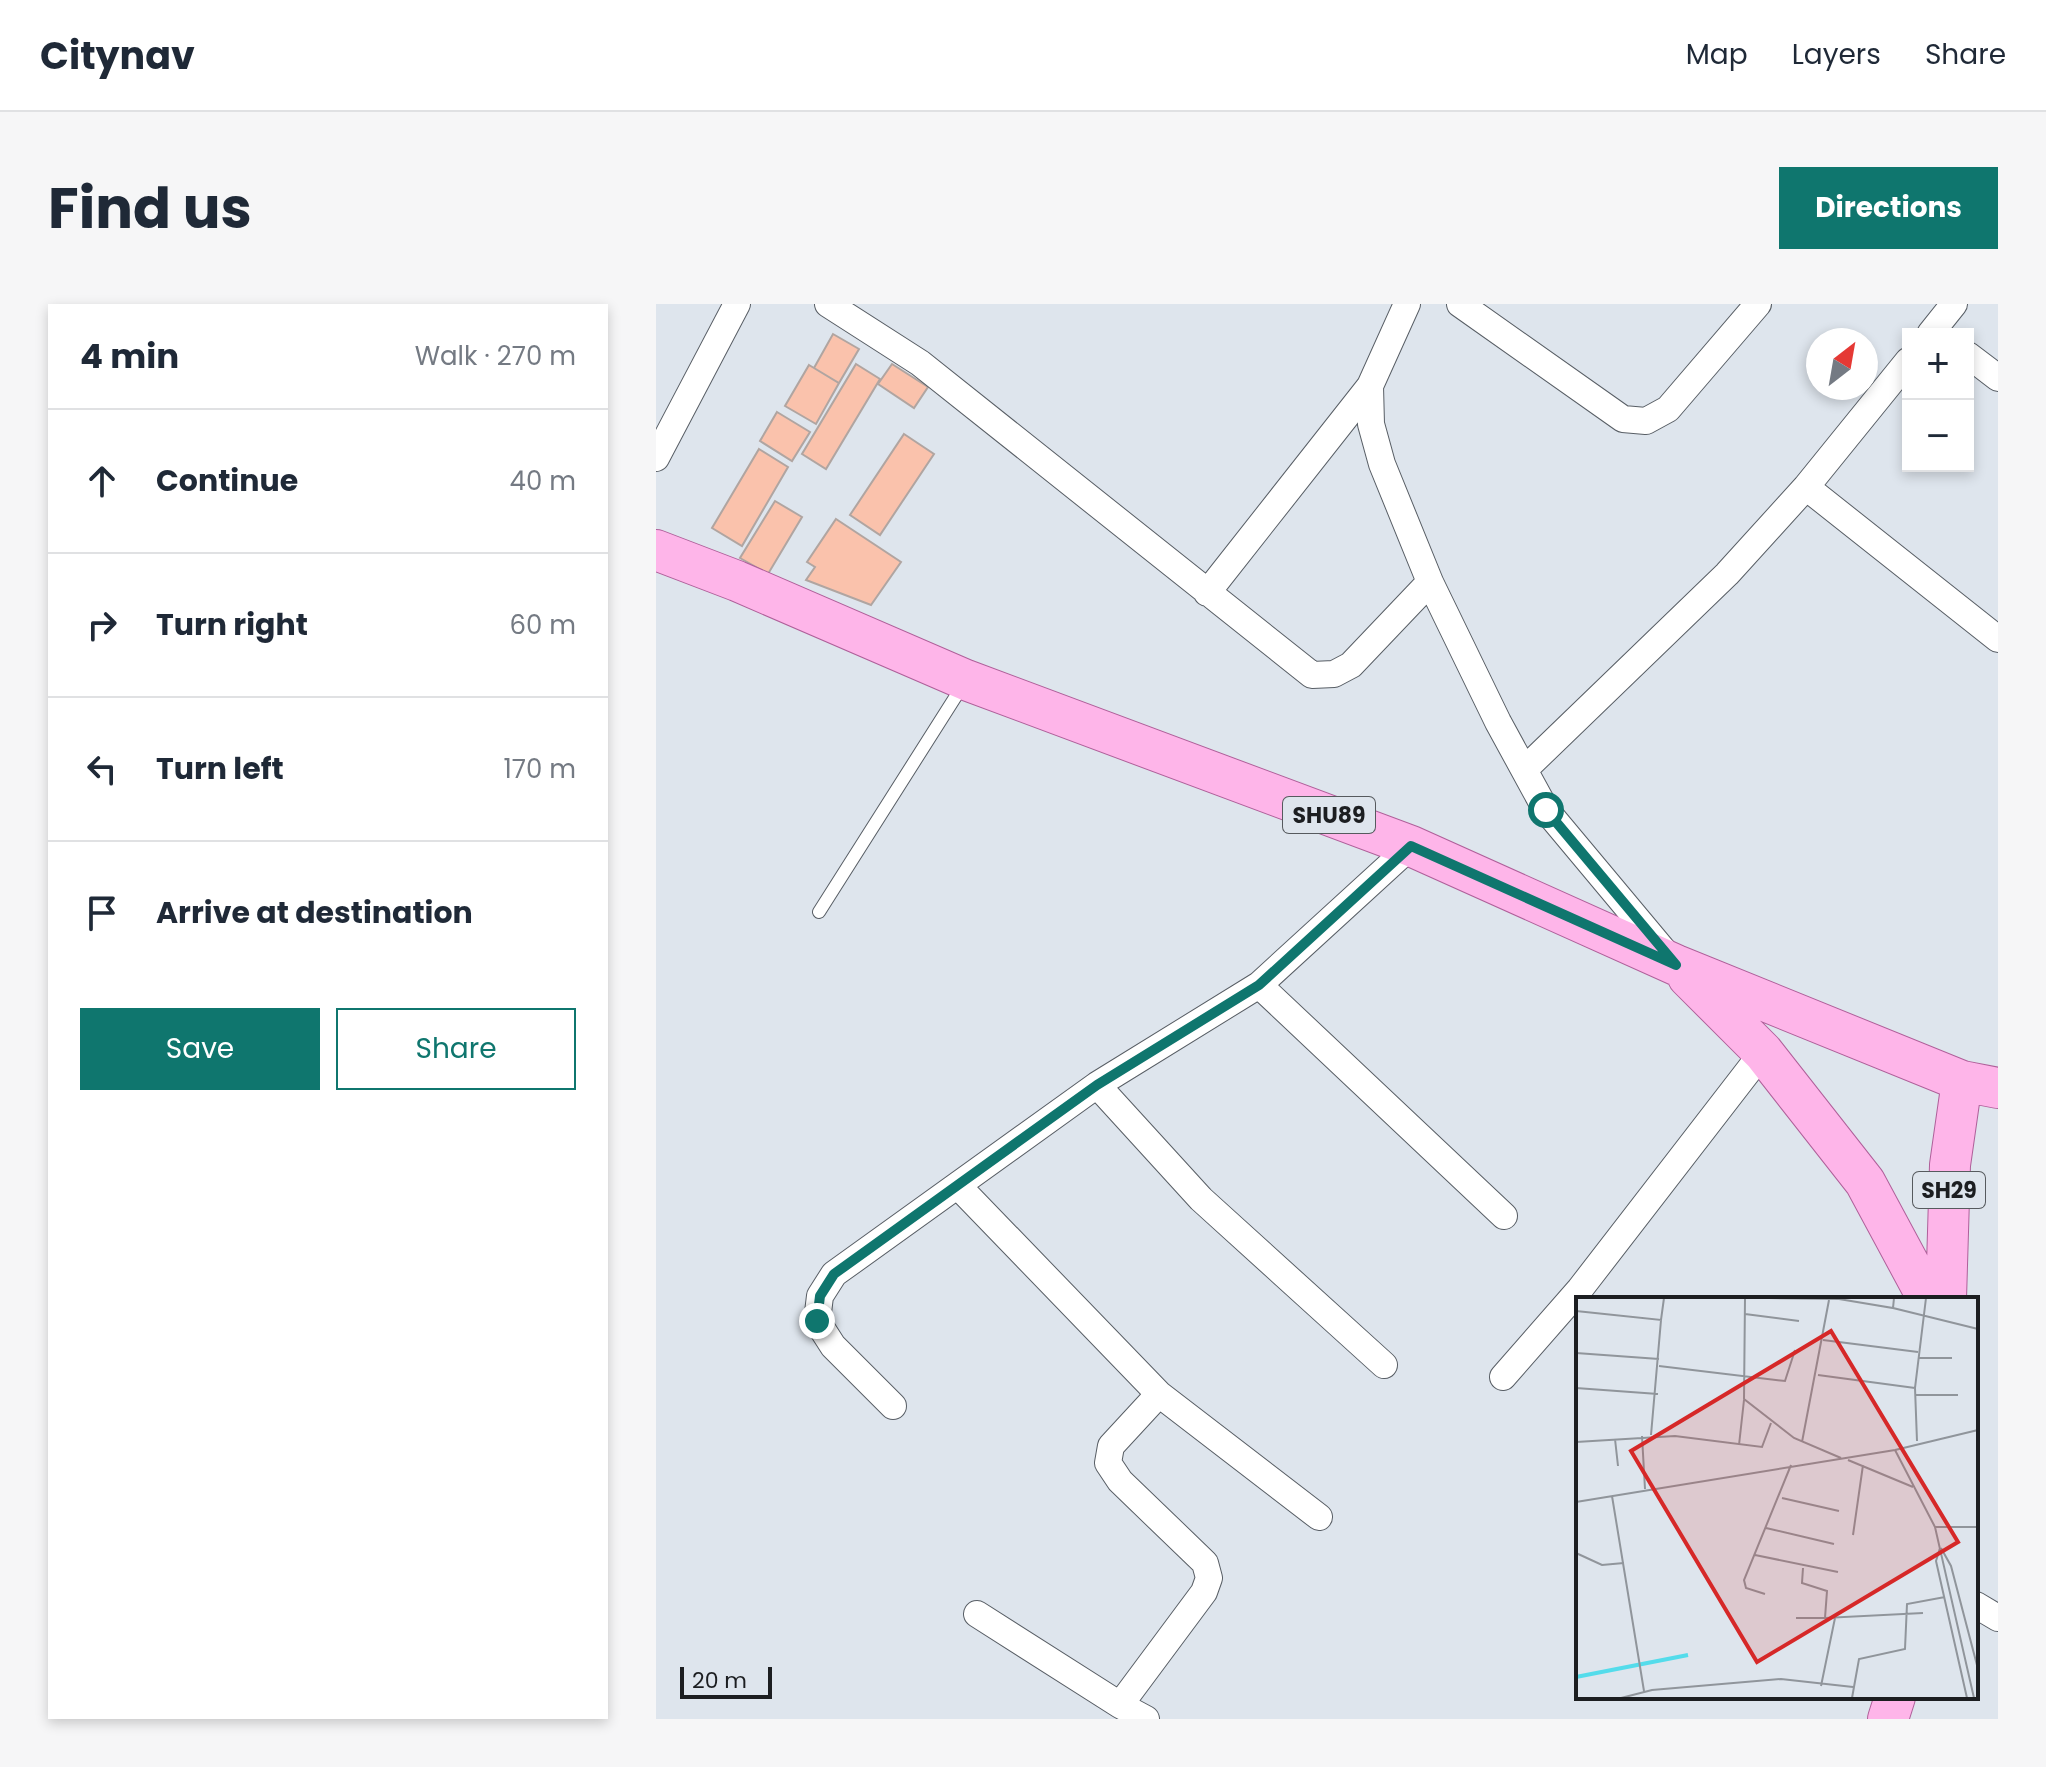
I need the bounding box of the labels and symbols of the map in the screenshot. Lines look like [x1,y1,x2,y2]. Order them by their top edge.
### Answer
north arrow [1806,328,1878,400]
route start [1528,792,1564,828]
road number: SHU89 [1283,797,1375,833]
road number: SH29 [1913,1172,1985,1208]
inset map [1576,1297,1978,1699]
route end [799,1303,835,1339]
scale bar [680,1663,772,1699]

